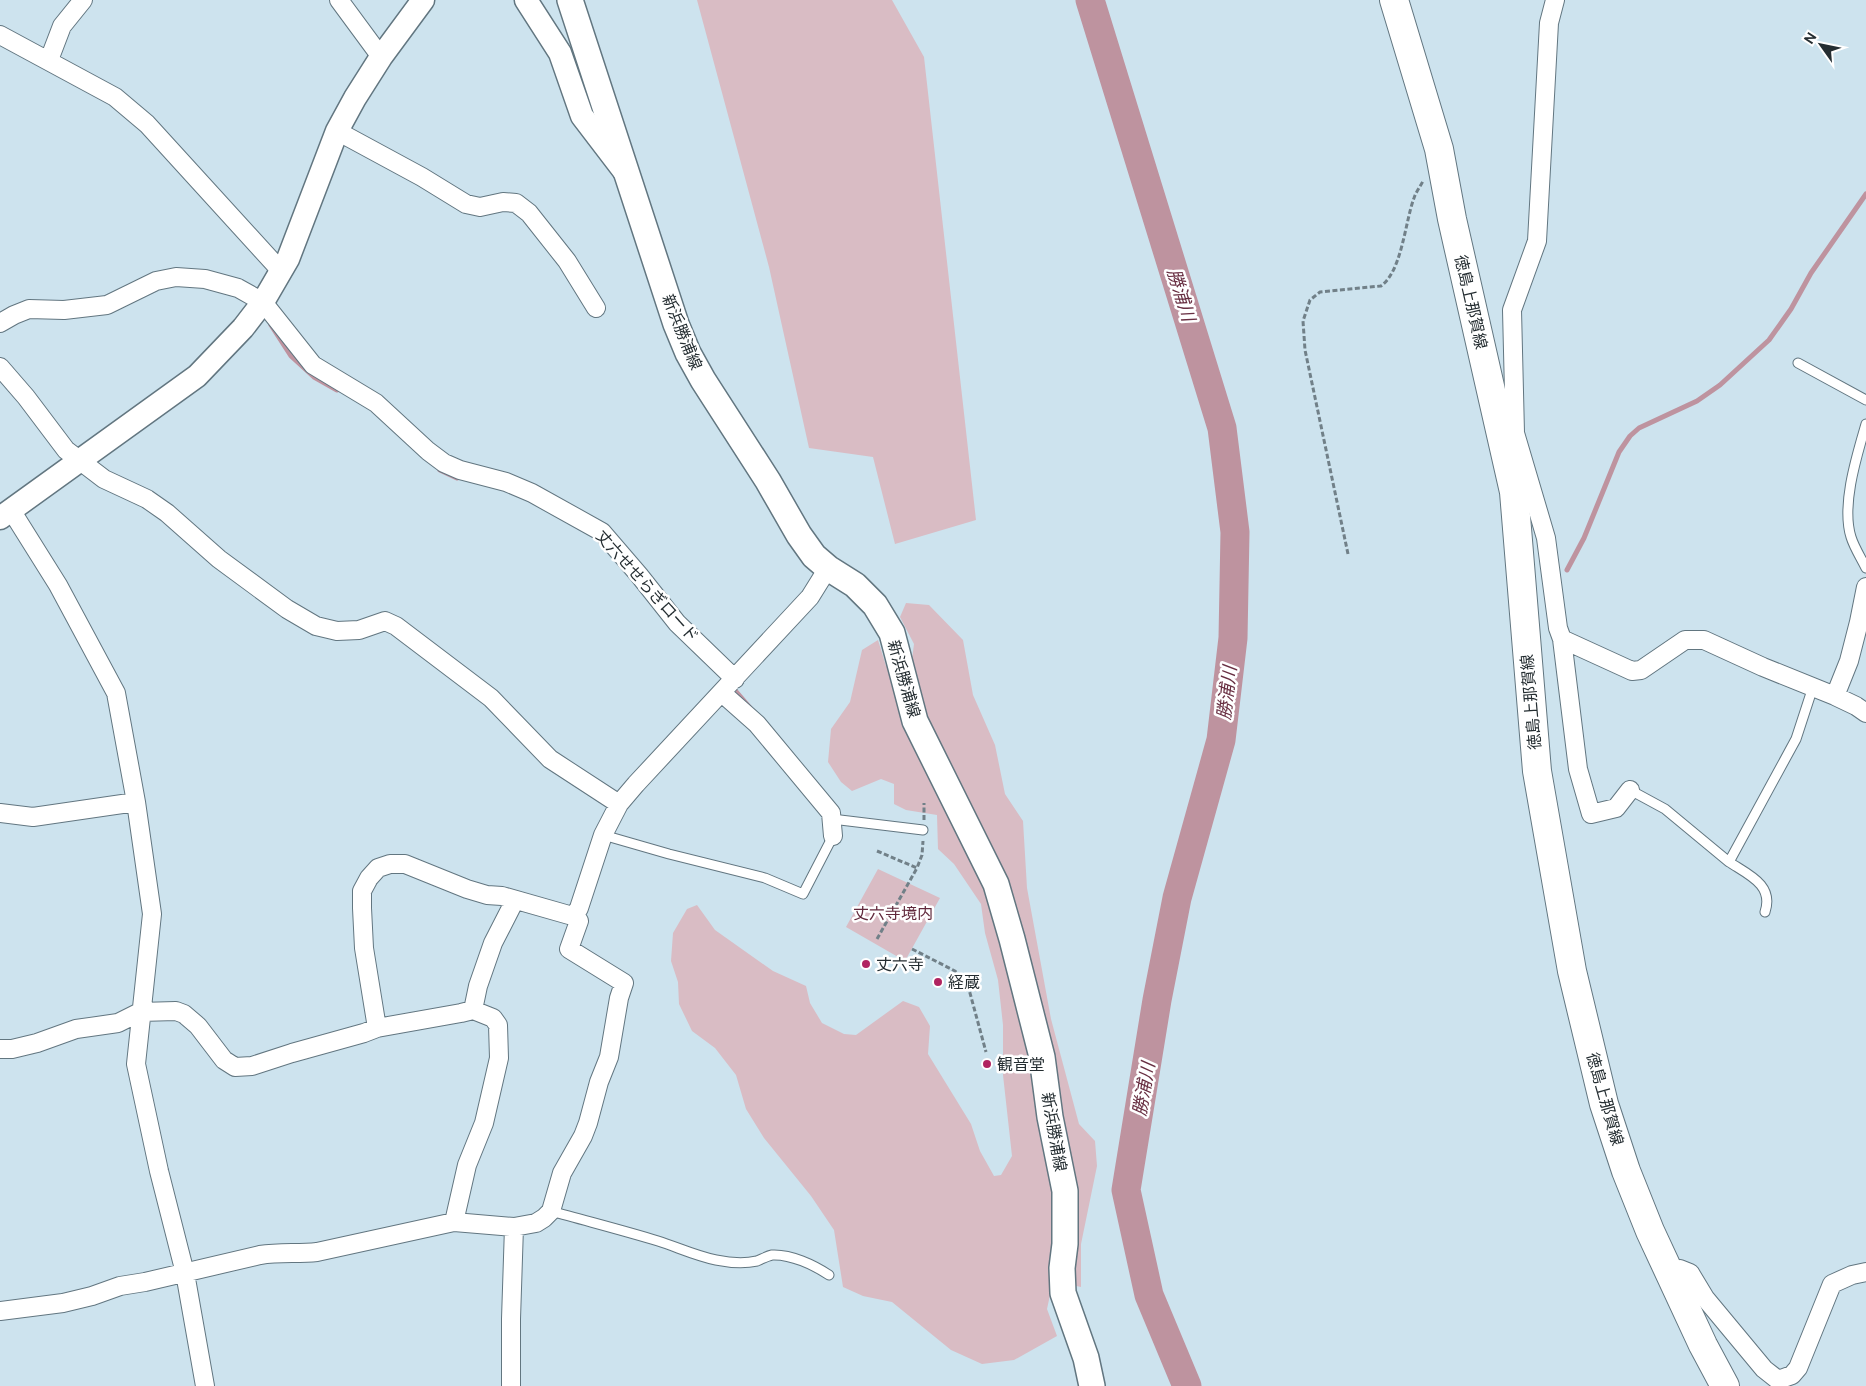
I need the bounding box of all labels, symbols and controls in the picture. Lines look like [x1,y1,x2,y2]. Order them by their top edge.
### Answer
north arrow [1796,20,1846,70]
text: N [1800,29,1820,47]
street label: 徳島上那賀線 [1450,253,1492,351]
water label: 勝浦川 [1162,266,1201,326]
street label: 新浜勝浦線 [657,291,707,373]
street label: 丈六せせらぎロード [591,525,703,647]
street label: 新浜勝浦線 [883,638,925,720]
street label: 徳島上那賀線 [1516,653,1546,751]
water label: 勝浦川 [1212,663,1242,721]
park label: 丈六寺境内 [853,903,933,924]
place label: 丈六寺 [876,954,924,975]
marker: 丈六寺 [860,958,872,970]
place label: 経蔵 [948,972,980,993]
marker: 経蔵 [932,976,944,988]
street label: 徳島上那賀線 [1582,1050,1628,1148]
place label: 観音堂 [997,1054,1045,1075]
marker: 観音堂 [981,1058,993,1070]
water label: 勝浦川 [1127,1058,1161,1118]
street label: 新浜勝浦線 [1037,1091,1071,1173]

